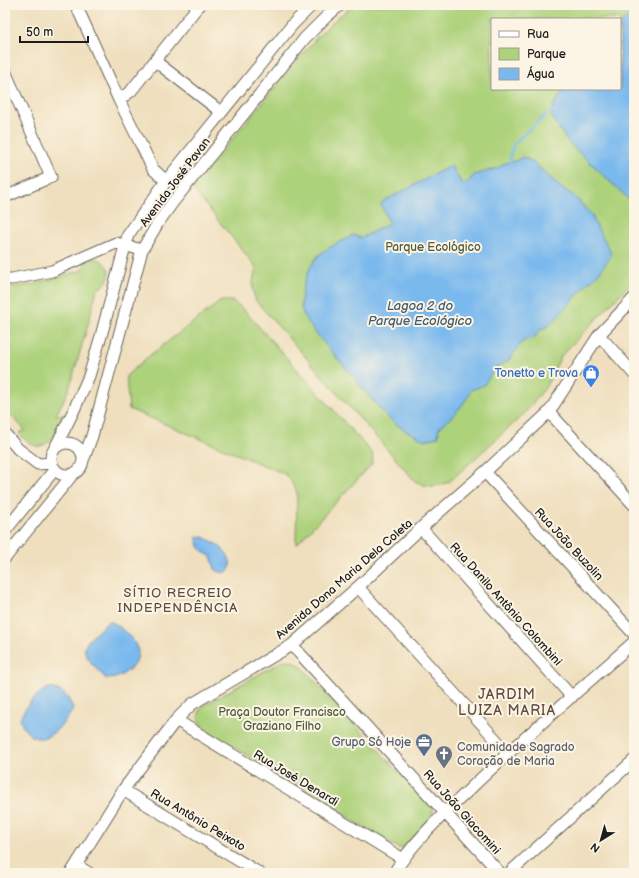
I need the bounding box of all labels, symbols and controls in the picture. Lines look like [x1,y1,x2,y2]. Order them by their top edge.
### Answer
scale bar [20,18,88,44]
legend [491,18,621,90]
text: 50 m [26,25,53,40]
text: Rua [527,27,549,42]
text: Parque [527,47,566,62]
text: Água [527,65,555,82]
street label: Avenida José Pavan [137,135,214,230]
park label: Parque Ecológico [385,240,481,255]
water label: Lagoa 2 do Parque Ecológico [368,298,472,329]
shop icon: Tonetto e Trova [581,363,601,388]
place label: Tonetto e Trova [494,366,578,381]
street label: Rua João Buzolin [531,505,606,584]
street label: Avenida Dona Maria Dela Coleta [273,516,416,643]
street label: Rua Danilo Antônio Colombini [446,540,565,669]
district label: SÍTIO RECREIO INDEPENDÊNCIA [118,584,238,616]
district label: JARDIM LUIZA MARIA [458,686,556,719]
park label: Praça Doutor Francisco Graziano Filho [218,705,346,734]
office icon: Grupo Só Hoje [414,732,434,757]
place label: Grupo Só Hoje [332,735,411,750]
place label: Comunidade Sagrado Coração de Maria [457,740,575,769]
church icon: Comunidade Sagrado Coração de Maria [434,744,454,769]
street label: Rua José Denardi [250,747,341,810]
street label: Rua João Giacomini [420,767,504,858]
street label: Rua Antônio Peixoto [148,786,248,855]
north arrow [581,820,621,860]
text: N [588,840,602,855]

